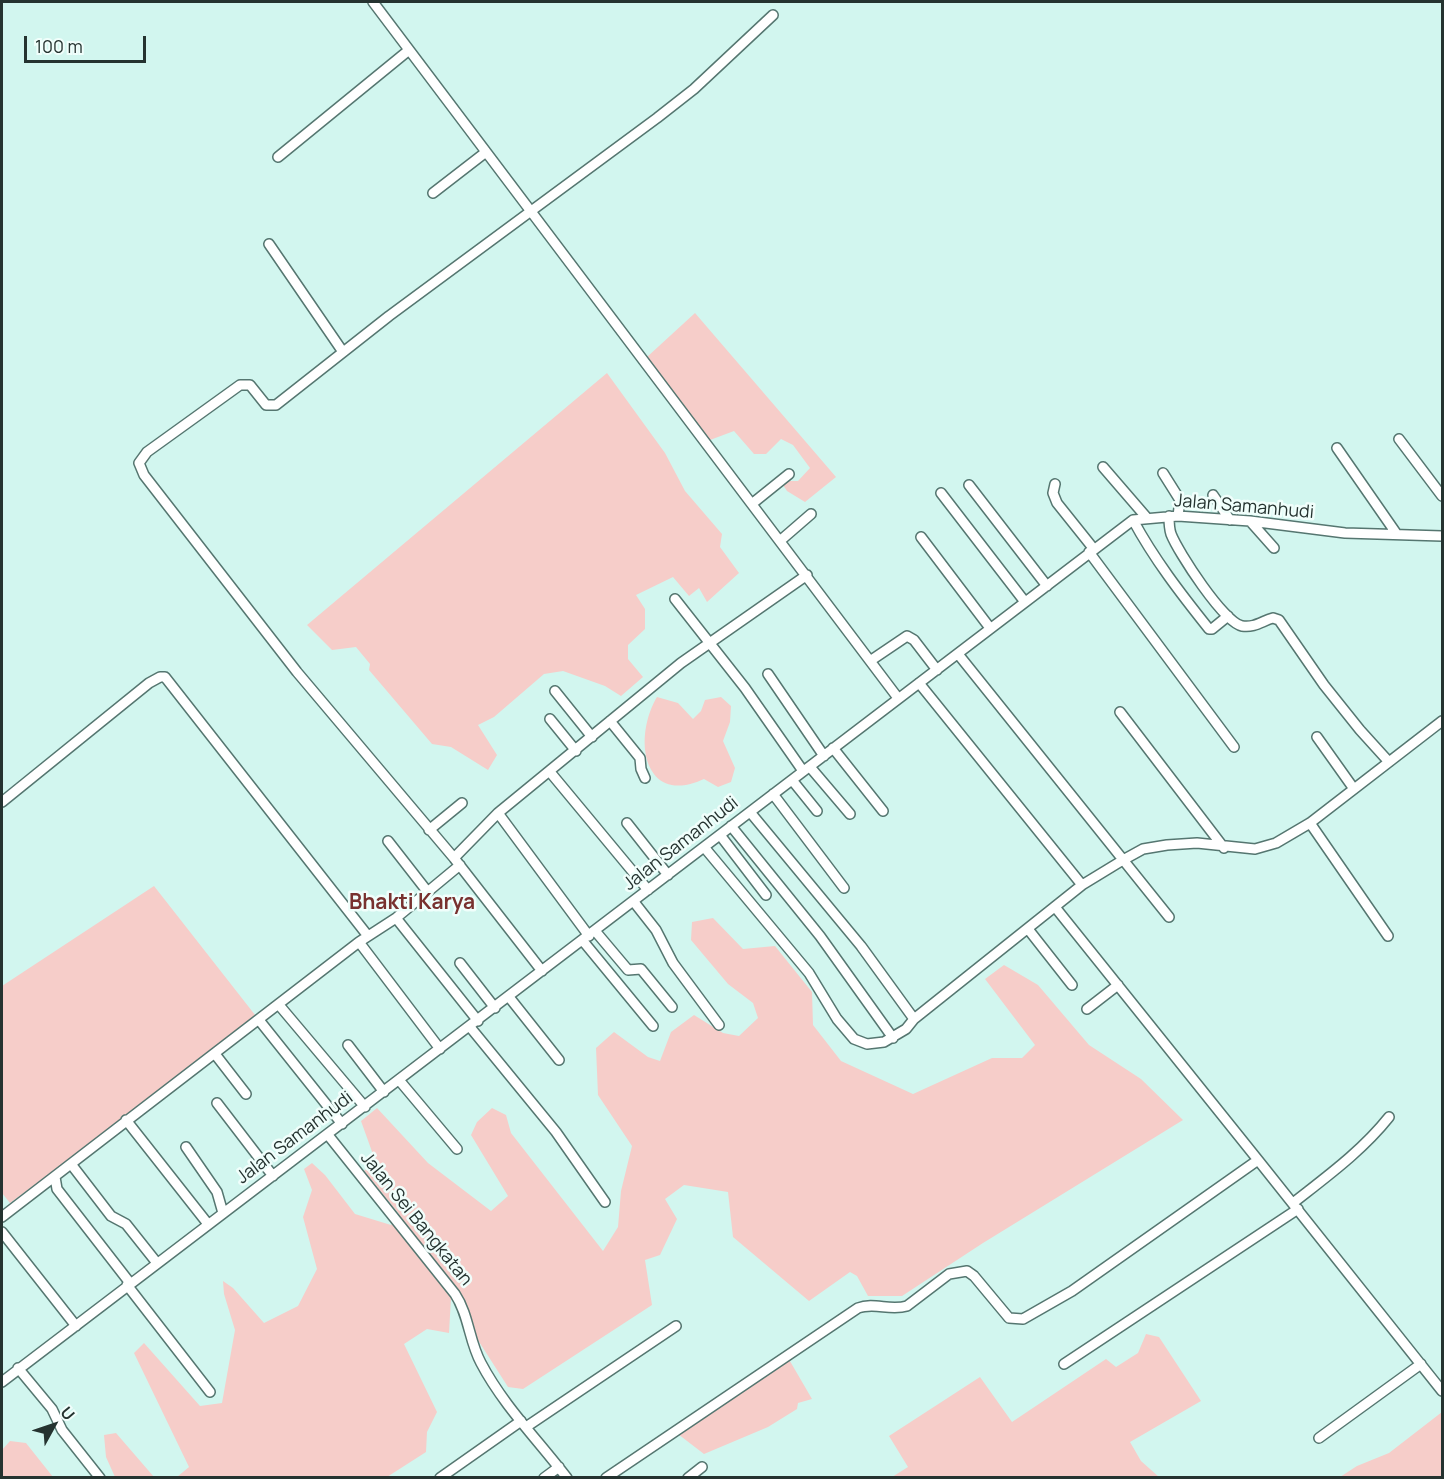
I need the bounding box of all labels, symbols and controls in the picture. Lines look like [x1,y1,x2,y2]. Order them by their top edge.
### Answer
scale bar [27,24,148,62]
text: 100 m [35,34,83,58]
street label: Jalan Samanhudi [1173,490,1315,524]
street label: Jalan Samanhudi [619,792,743,896]
district label: Bhakti Karya [349,890,475,916]
street label: Jalan Samanhudi [233,1087,357,1189]
street label: Jalan Sei Bangkatan [356,1148,476,1290]
north arrow [24,1395,84,1455]
text: U [56,1402,80,1425]

